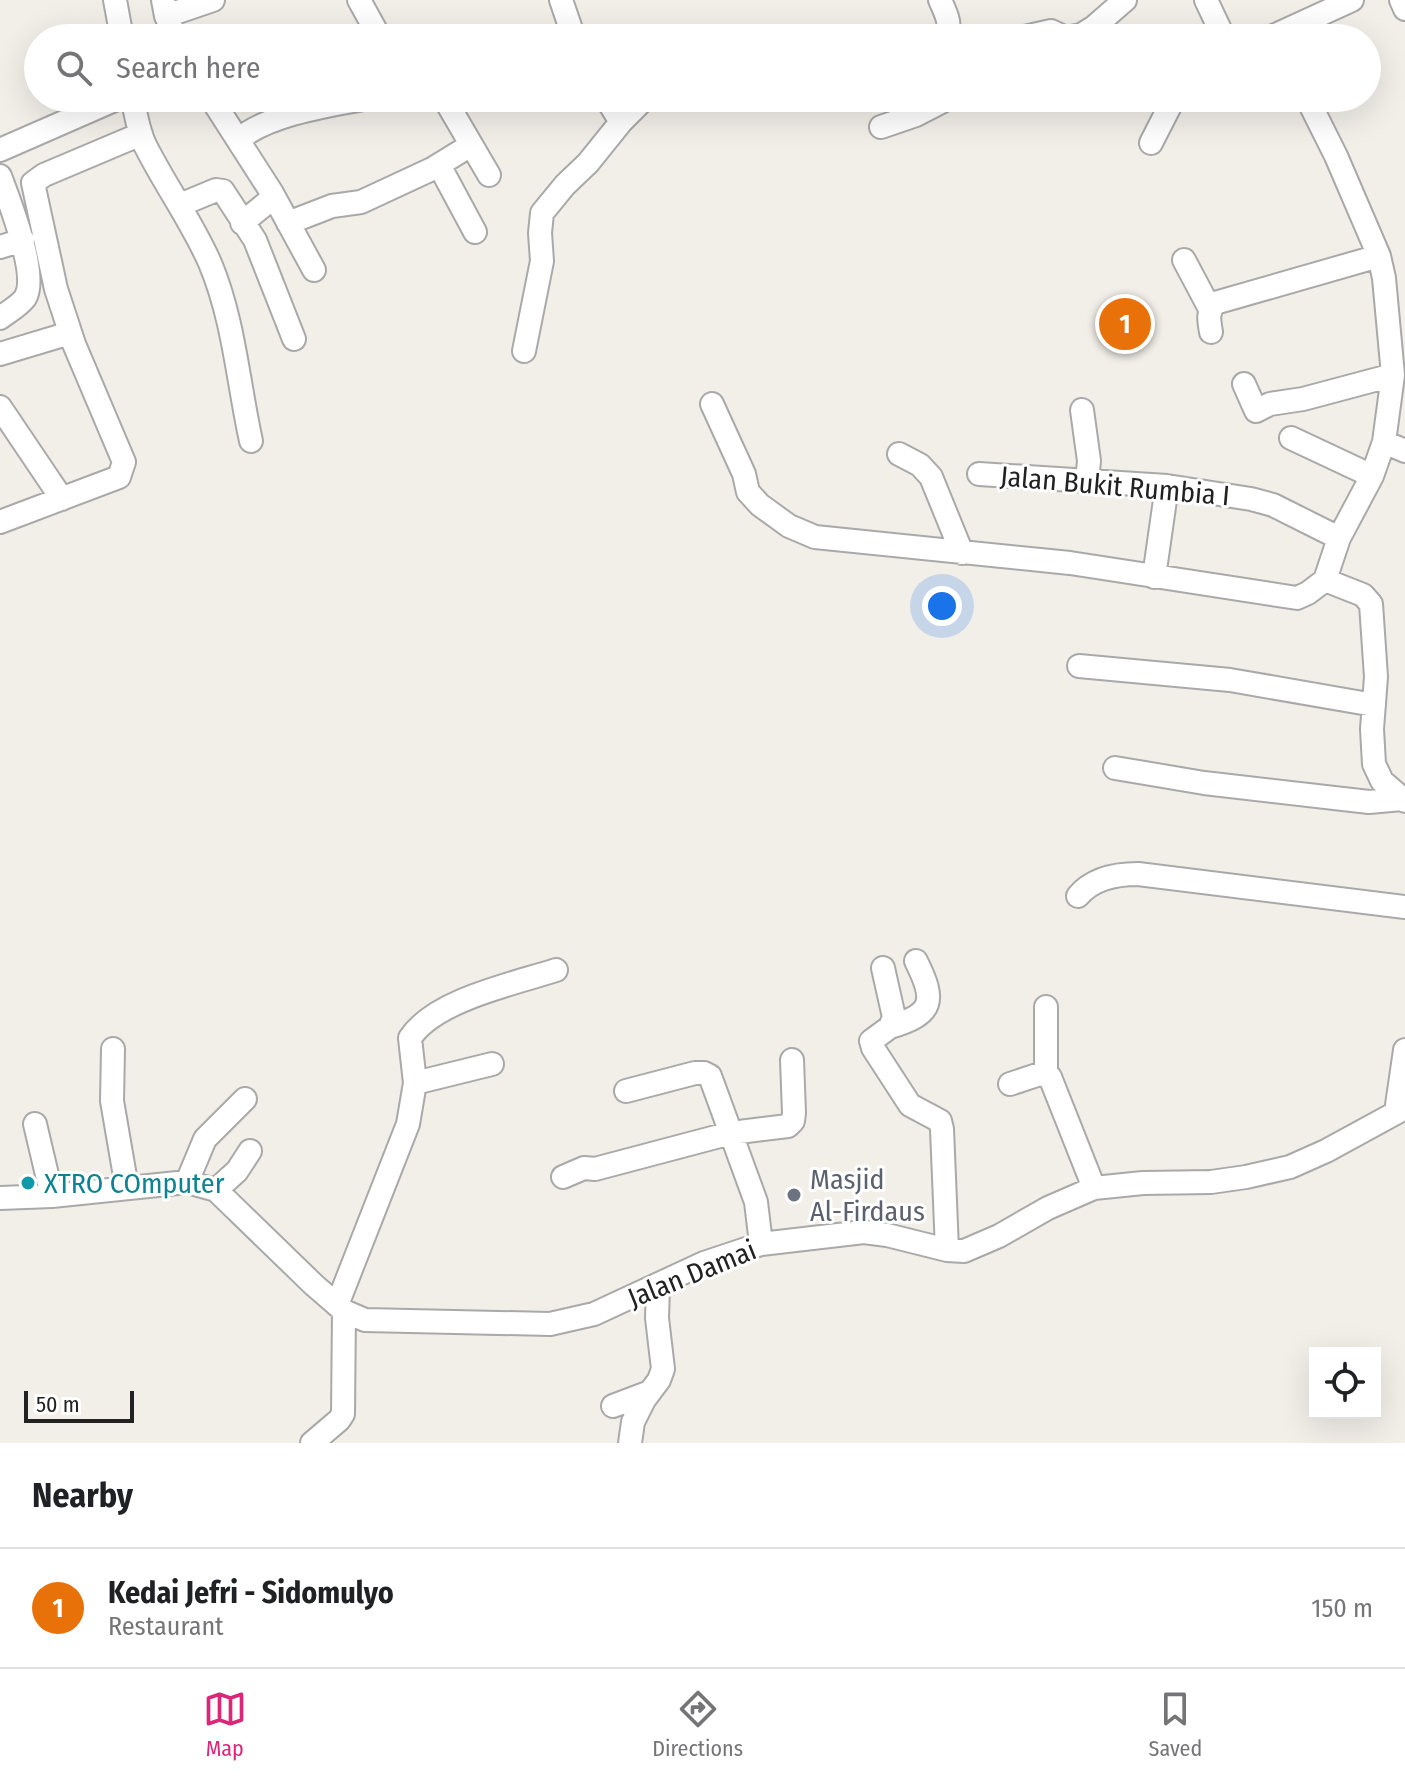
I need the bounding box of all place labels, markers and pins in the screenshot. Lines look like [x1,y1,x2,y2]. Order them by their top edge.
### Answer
pin: 1 [1099,294,1151,354]
place label: Masjid Al-Firdaus [810,1163,925,1228]
place label: XTRO COmputer [44,1167,225,1200]
marker: XTRO COmputer [19,1174,37,1192]
marker: Masjid Al-Firdaus [785,1186,803,1204]

